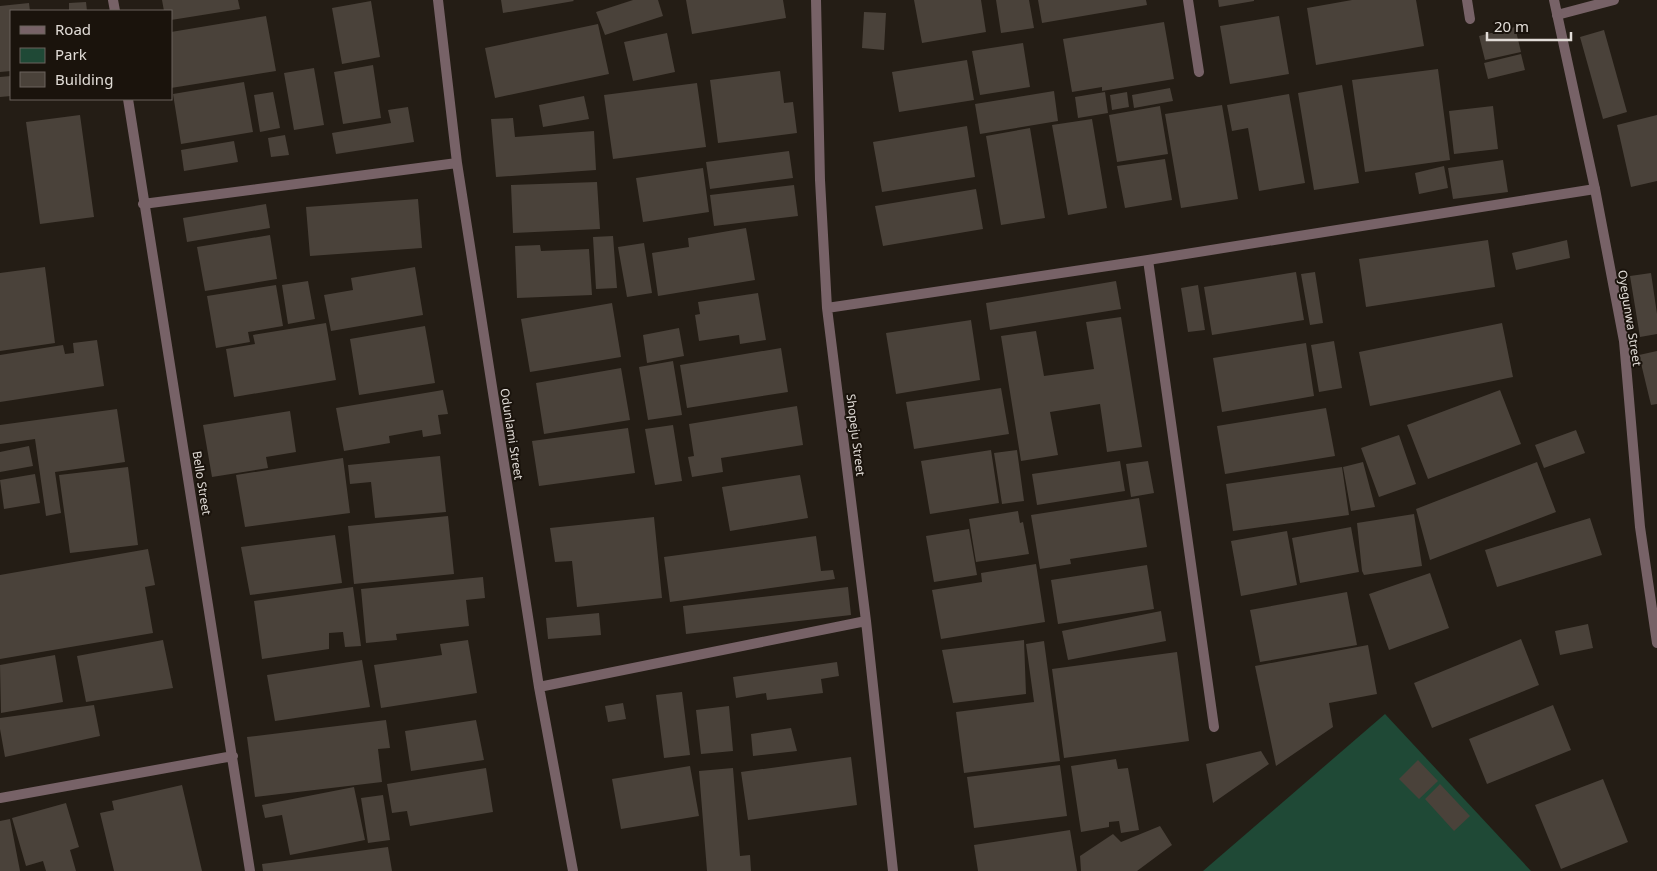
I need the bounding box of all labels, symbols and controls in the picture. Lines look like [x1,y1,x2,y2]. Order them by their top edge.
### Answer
legend [10,10,172,100]
scale bar [1487,10,1571,42]
text: 20 m [1494,16,1529,36]
text: Road [55,19,91,39]
text: Park [55,44,87,64]
text: Building [55,69,113,89]
street label: Oyegunwa Street [1614,269,1646,368]
street label: Odunlami Street [496,387,528,482]
street label: Shopeju Street [843,393,870,478]
street label: Bello Street [189,450,216,517]

